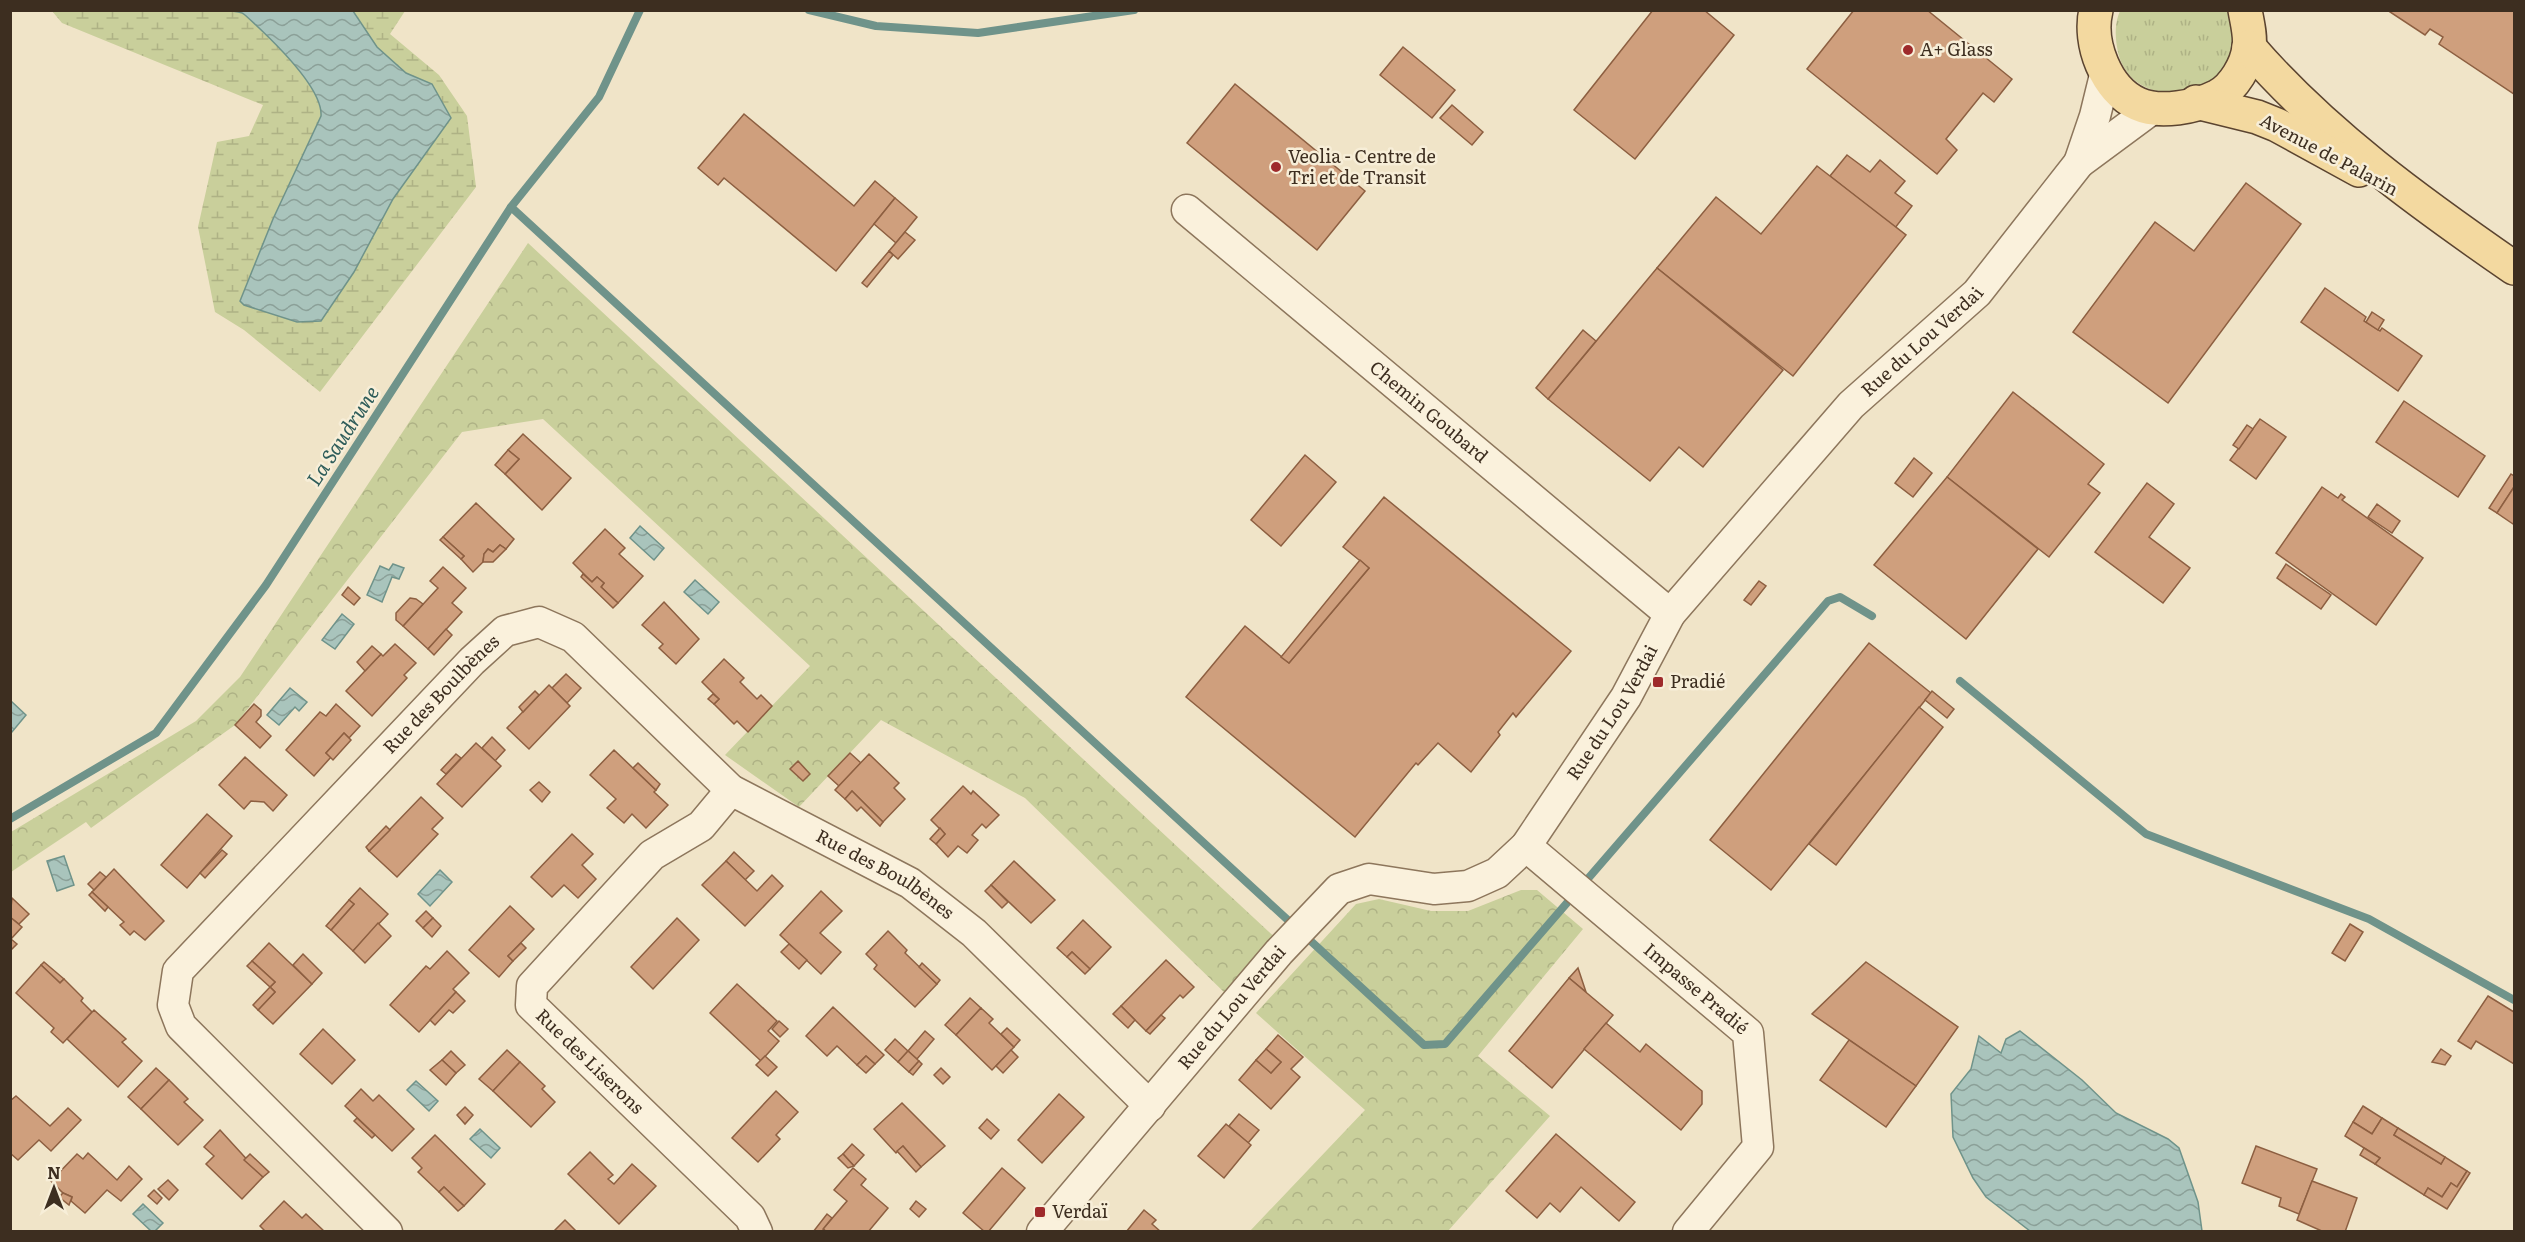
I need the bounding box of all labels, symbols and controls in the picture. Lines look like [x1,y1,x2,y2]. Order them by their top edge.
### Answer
place label: A+ Glass [1920,35,1993,62]
marker: A+ Glass [1901,43,1915,57]
street label: Avenue de Palarin [2256,106,2404,202]
place label: Veolia - Centre de Tri et de Transit [1288,142,1436,190]
marker: Veolia - Centre de Tri et de Transit [1269,160,1283,174]
street label: Rue du Lou Verdai [1854,280,1989,402]
street label: Chemin Goubard [1364,353,1495,469]
water label: La Saudrune [298,379,385,491]
street label: Rue des Boulbènes [376,628,505,759]
street label: Rue du Lou Verdai [1559,639,1663,785]
place label: Pradié [1670,667,1725,694]
marker: Pradié [1651,675,1665,689]
street label: Rue des Boulbènes [812,821,961,925]
street label: Impasse Pradié [1638,936,1755,1040]
street label: Rue du Lou Verdai [1170,938,1291,1075]
street label: Rue des Liserons [530,1002,651,1120]
north arrow [24,1158,84,1218]
text: N [47,1160,61,1184]
place label: Verdaï [1052,1197,1108,1224]
marker: Verdaï [1033,1205,1047,1219]

